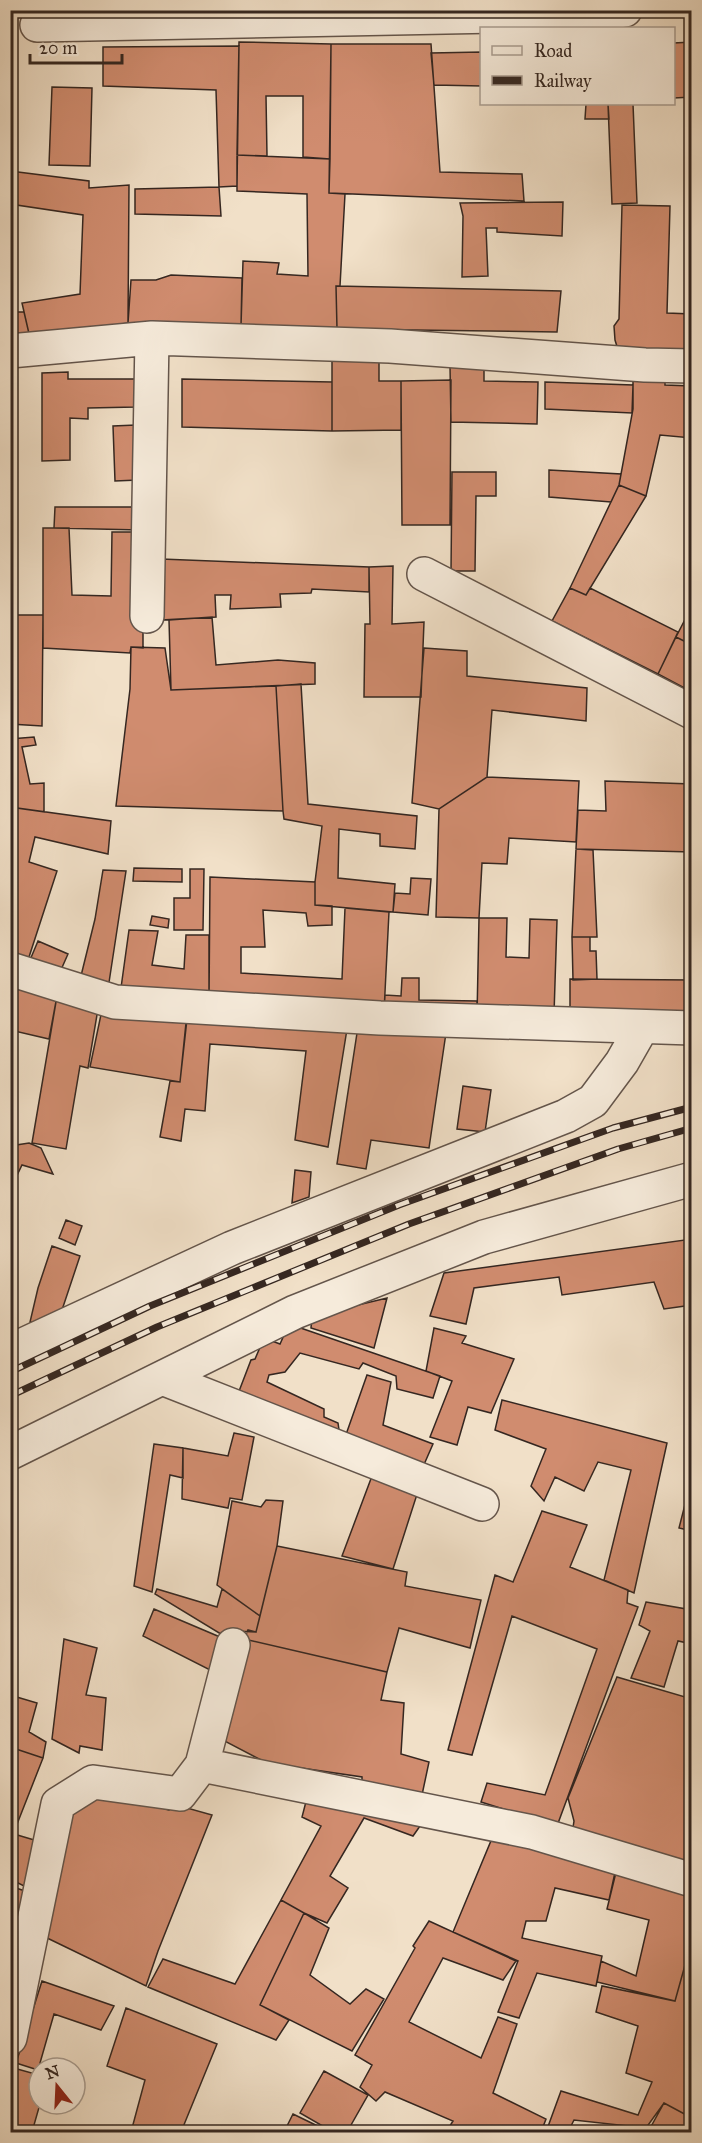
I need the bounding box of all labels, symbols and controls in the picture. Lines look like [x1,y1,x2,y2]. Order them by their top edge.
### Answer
scale bar [30,27,122,65]
legend [480,27,675,105]
text: 20 m [39,37,77,59]
text: Road [534,40,572,62]
text: Railway [534,70,592,92]
north arrow [27,2056,87,2116]
text: N [43,2061,62,2083]

